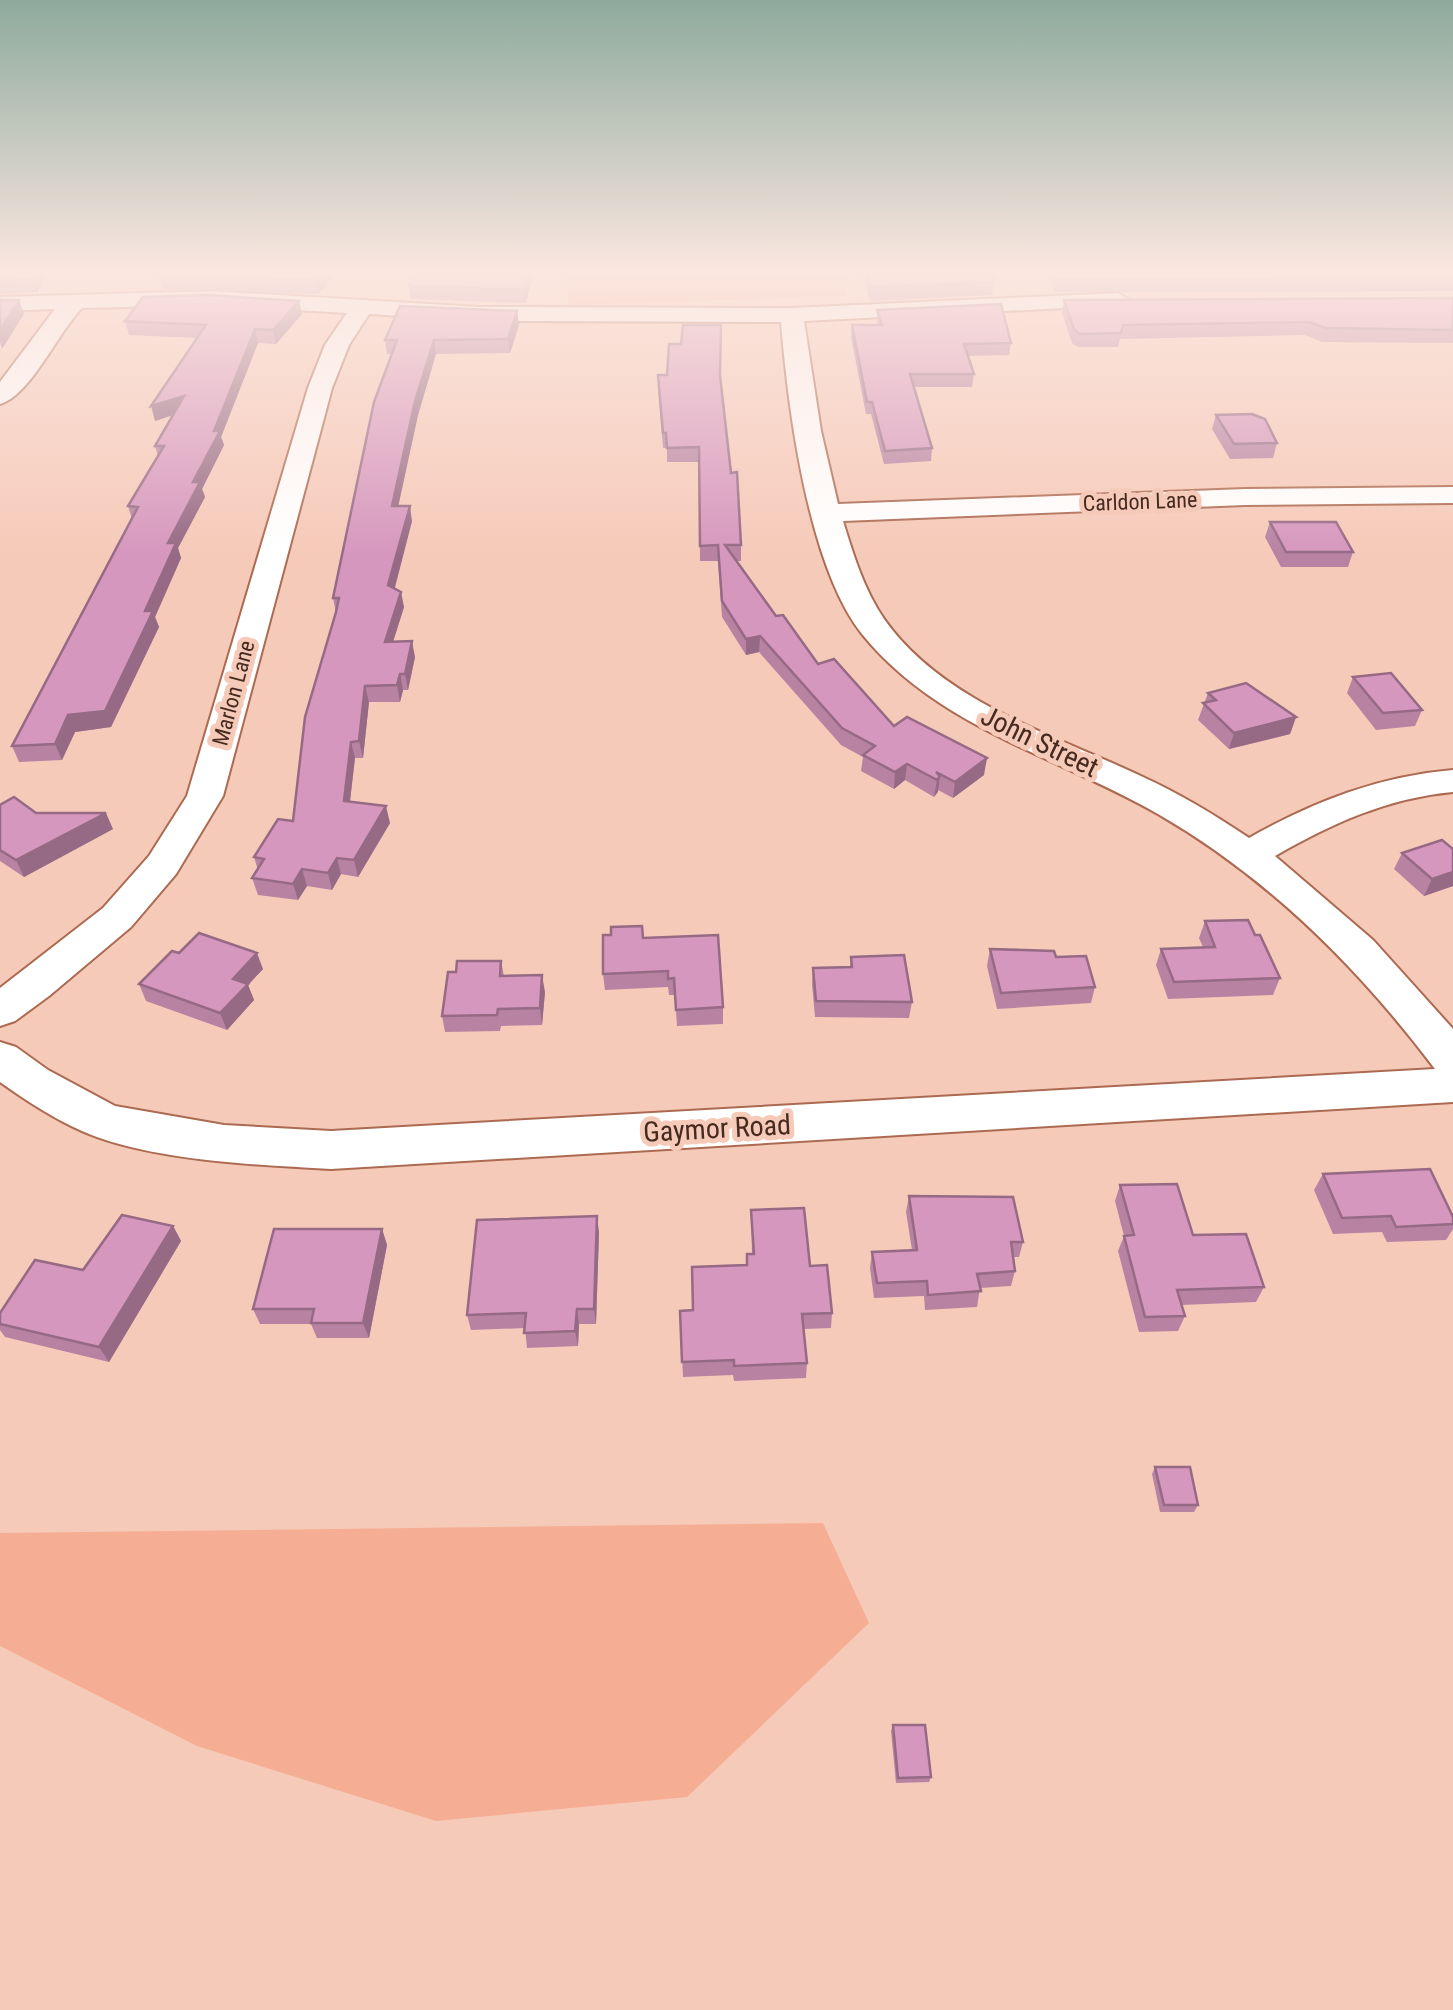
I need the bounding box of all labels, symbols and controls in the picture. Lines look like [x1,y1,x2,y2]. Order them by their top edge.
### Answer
street label: Carldon Lane [1082,487,1198,516]
street label: Marlon Lane [207,638,259,748]
street label: John Street [976,699,1104,784]
street label: Gaymor Road [642,1108,792,1149]

